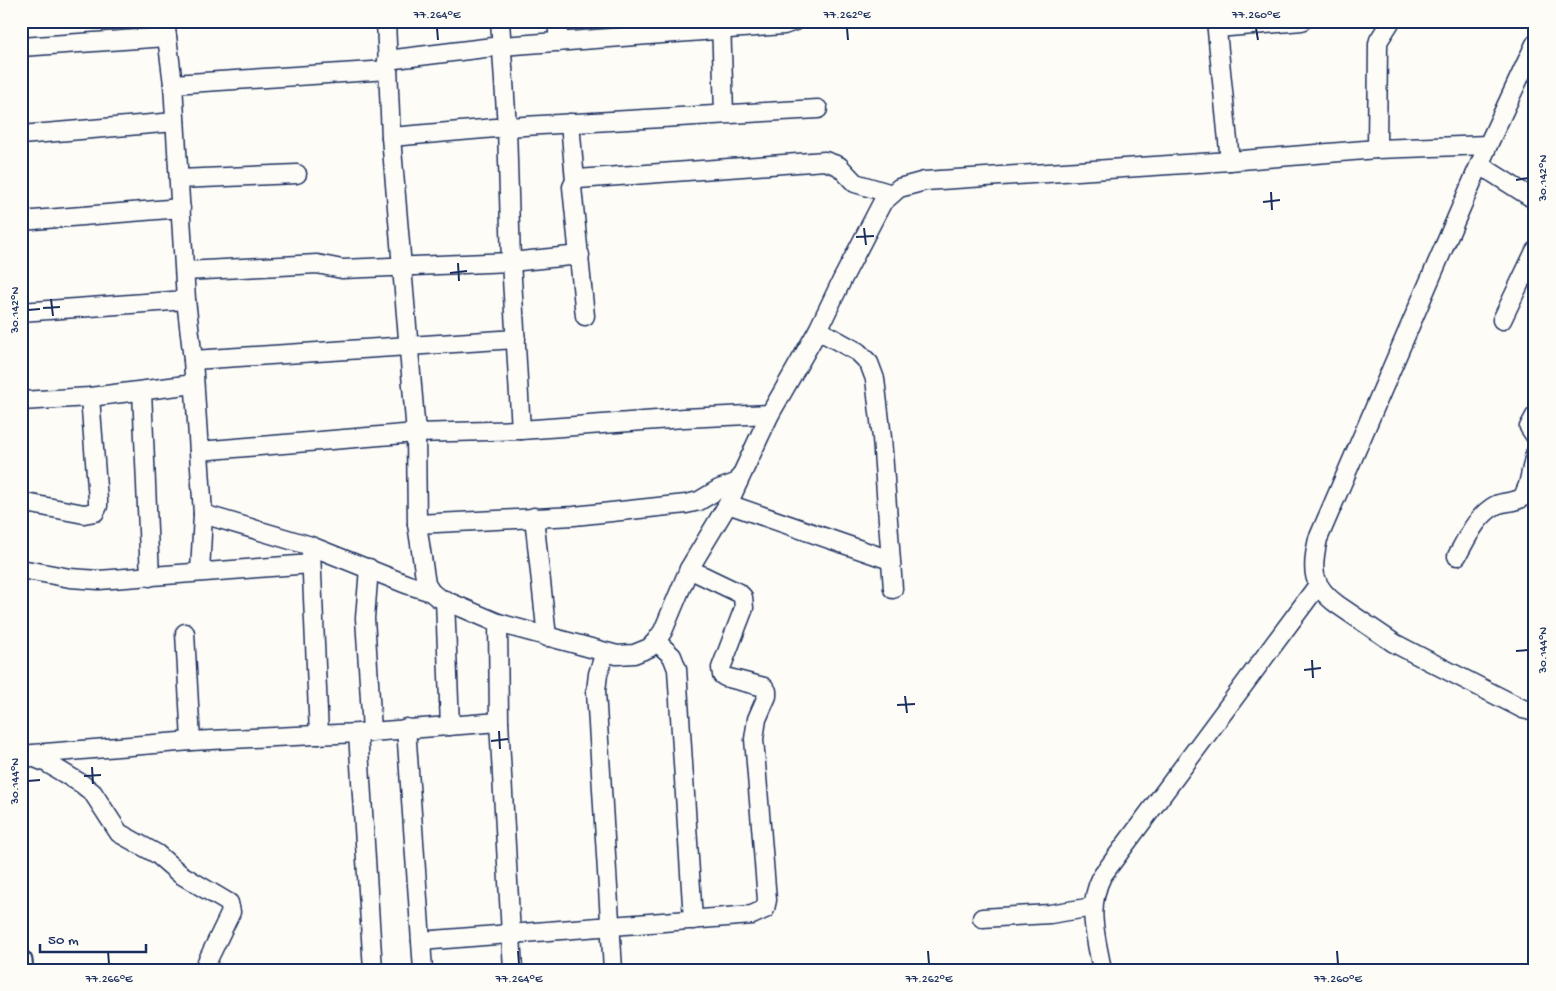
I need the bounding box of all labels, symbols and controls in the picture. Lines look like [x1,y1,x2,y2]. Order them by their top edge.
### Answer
text: 77.264°E [413,9,461,23]
text: 77.262°E [823,9,871,23]
text: 77.260°E [1231,9,1280,23]
text: 30.142°N [1537,155,1551,202]
text: 30.142°N [9,287,23,334]
text: 30.144°N [1537,627,1551,674]
text: 30.144°N [9,758,23,805]
scale bar [40,921,146,953]
text: 50 m [48,932,79,950]
text: 77.266°E [84,973,133,987]
text: 77.264°E [495,973,543,987]
text: 77.262°E [905,973,953,987]
text: 77.260°E [1313,973,1362,987]

